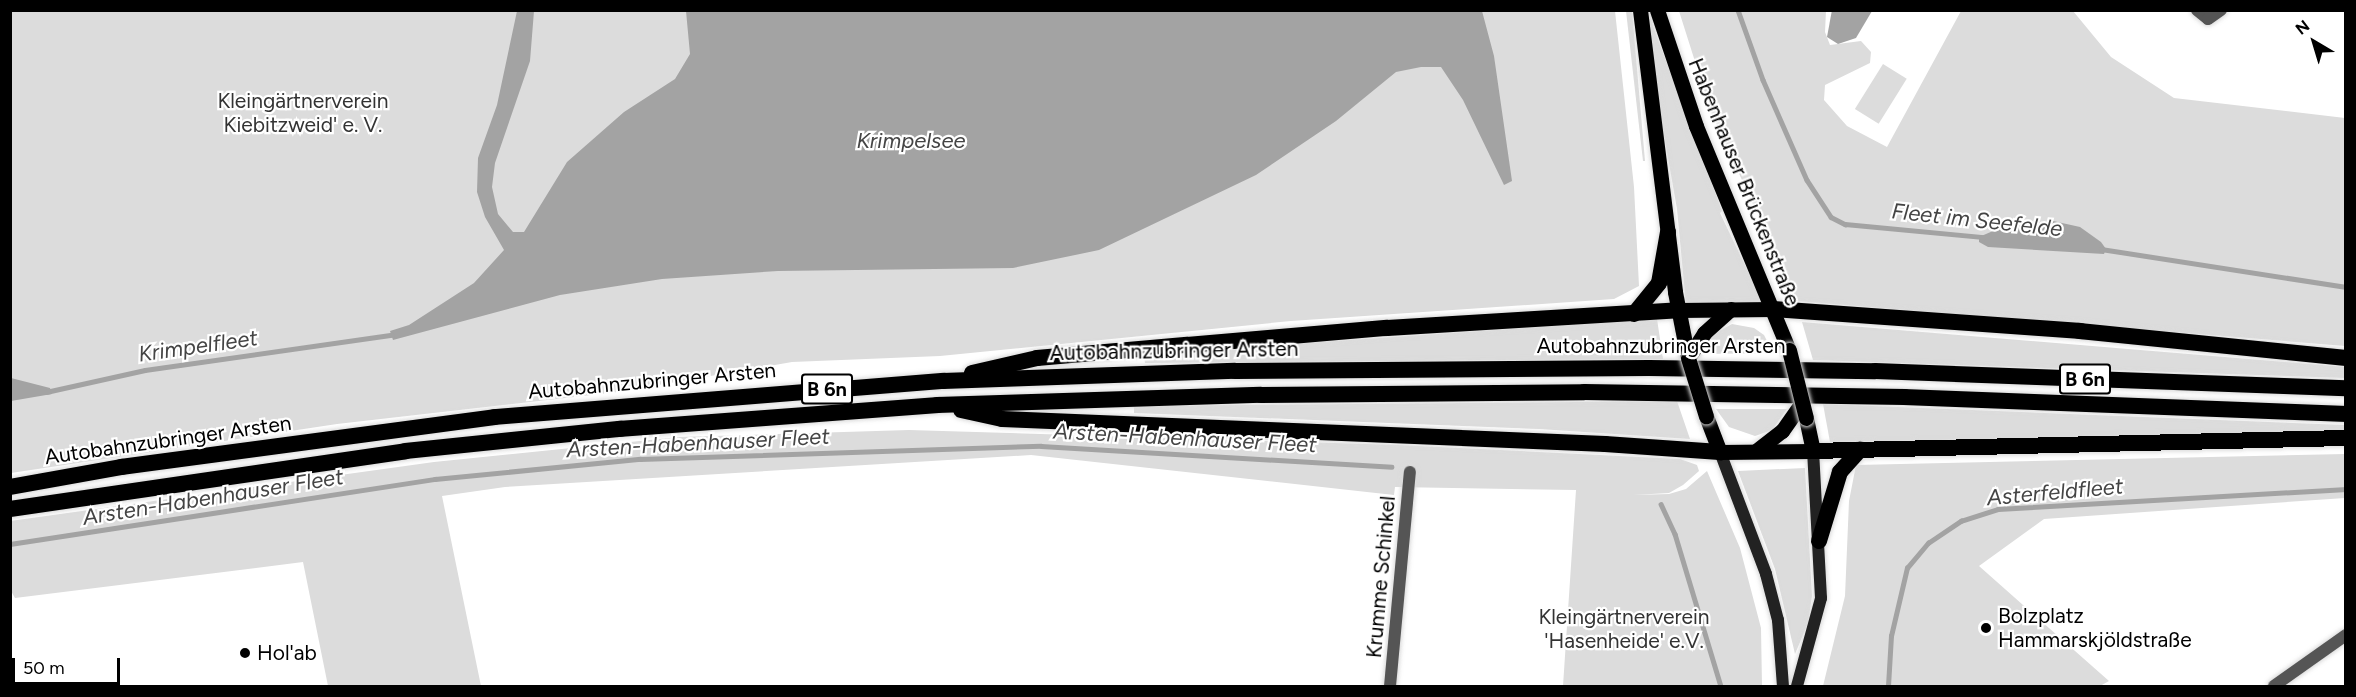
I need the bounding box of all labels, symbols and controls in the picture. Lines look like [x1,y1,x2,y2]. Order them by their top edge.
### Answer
north arrow [2284,12,2344,72]
text: N [2292,16,2313,39]
street label: Habenhauser Brückenstraße [1683,55,1805,309]
park label: Kleingärtnerverein Kiebitzweid' e. V. [217,88,389,138]
water label: Krimpelsee [856,128,966,154]
water label: Fleet im Seefelde [1890,198,2064,242]
water label: Krimpelfleet [137,325,259,367]
street label: Autobahnzubringer Arsten [1537,333,1785,359]
street label: Autobahnzubringer Arsten [1049,336,1299,366]
street label: Autobahnzubringer Arsten [527,358,777,404]
road number: B 6n [2058,362,2112,396]
road number: B 6n [800,372,854,406]
street label: Autobahnzubringer Arsten [43,410,293,470]
water label: Arsten-Habenhauser Fleet [1053,418,1317,458]
water label: Arsten-Habenhauser Fleet [566,423,830,463]
water label: Arsten-Habenhauser Fleet [81,463,345,531]
water label: Asterfeldfleet [1986,473,2124,511]
street label: Krumme Schinkel [1361,495,1401,659]
place label: Bolzplatz Hammarskjöldstraße [1998,603,2192,653]
park label: Kleingärtnerverein 'Hasenheide' e.V. [1538,604,1710,654]
marker: Bolzplatz Hammarskjöldstraße [1979,621,1993,635]
place label: Hol'ab [257,640,317,666]
scale bar [15,646,123,684]
marker: Hol'ab [238,646,252,660]
text: 50 m [23,657,65,679]

